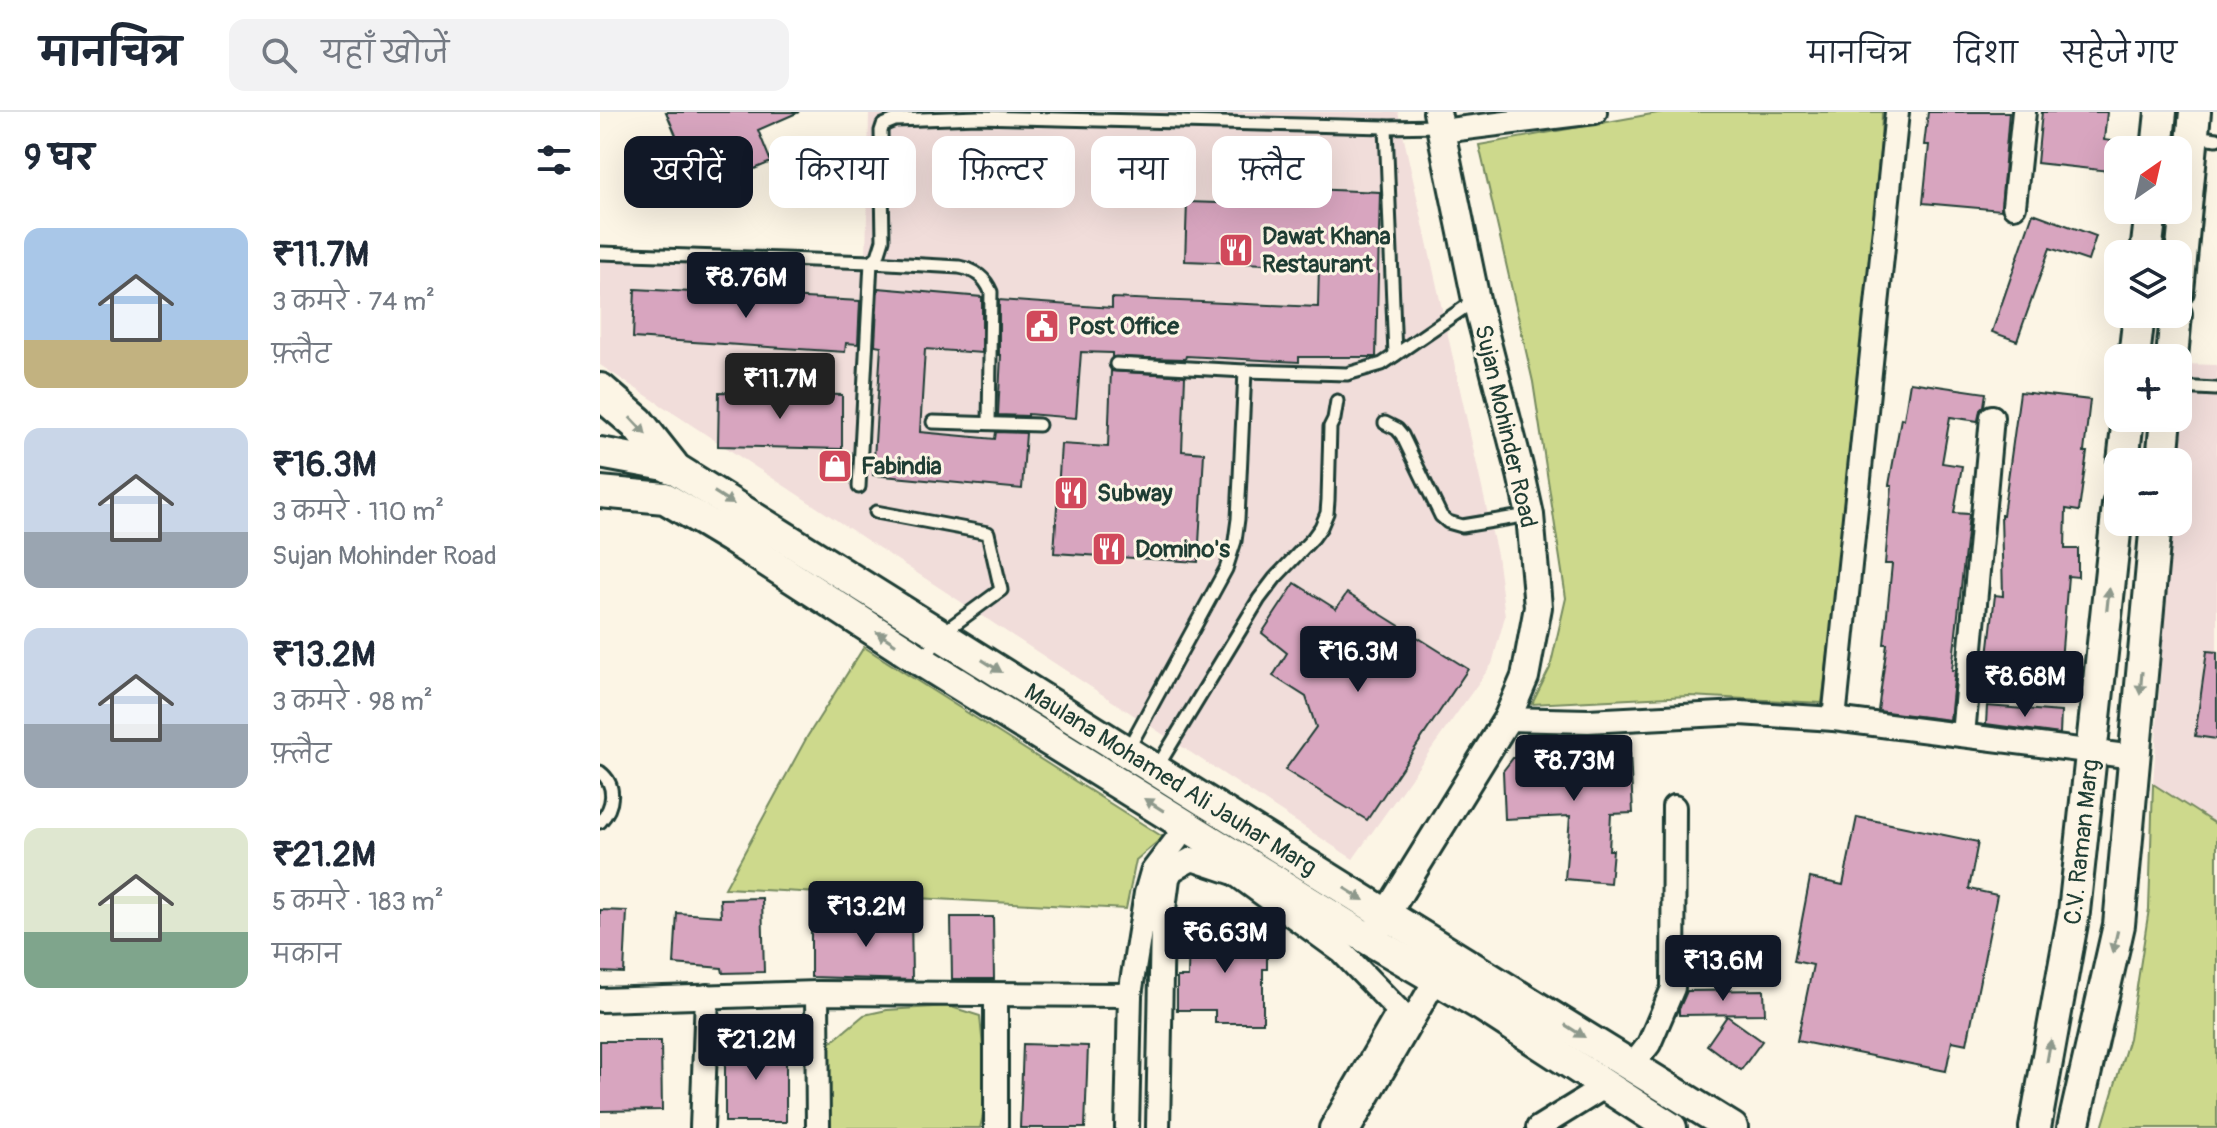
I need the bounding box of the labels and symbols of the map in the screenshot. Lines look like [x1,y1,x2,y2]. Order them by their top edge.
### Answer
north arrow [2104,136,2192,224]
place label: Dawat Khana Restaurant [1262,222,1391,279]
restaurant icon: Dawat Khana Restaurant [1217,231,1255,269]
pin: ₹8.76M [681,252,811,320]
public building icon: Post Office [1023,307,1061,345]
place label: Post Office [1068,312,1180,341]
street label: Sujan Mohinder Road [1468,322,1543,530]
pin: ₹11.7M [715,353,845,421]
one-way arrow [629,416,647,435]
shop icon: Fabindia [816,447,854,485]
place label: Fabindia [861,452,942,481]
restaurant icon: Subway [1052,474,1090,512]
place label: Subway [1097,479,1173,508]
one-way arrow [713,491,735,505]
restaurant icon: Domino's [1090,530,1128,568]
place label: Domino's [1135,535,1230,564]
one-way arrow [2101,586,2114,611]
pin: ₹16.3M [1293,626,1423,694]
one-way arrow [875,631,896,646]
pin: ₹8.68M [1960,651,2090,719]
one-way arrow [981,658,1002,673]
one-way arrow [2135,671,2148,696]
street label: Maulana Mohamed Ali Jauhar Marg [1019,677,1322,882]
pin: ₹8.73M [1509,735,1639,803]
street label: C.V. Raman Marg [2058,758,2105,927]
one-way arrow [1143,799,1165,813]
pin: ₹13.2M [801,881,931,949]
one-way arrow [1343,886,1365,900]
pin: ₹6.63M [1160,907,1290,975]
one-way arrow [2108,929,2121,954]
pin: ₹13.6M [1658,935,1788,1003]
pin: ₹21.2M [691,1014,821,1082]
one-way arrow [1564,1023,1586,1037]
one-way arrow [2043,1038,2055,1063]

